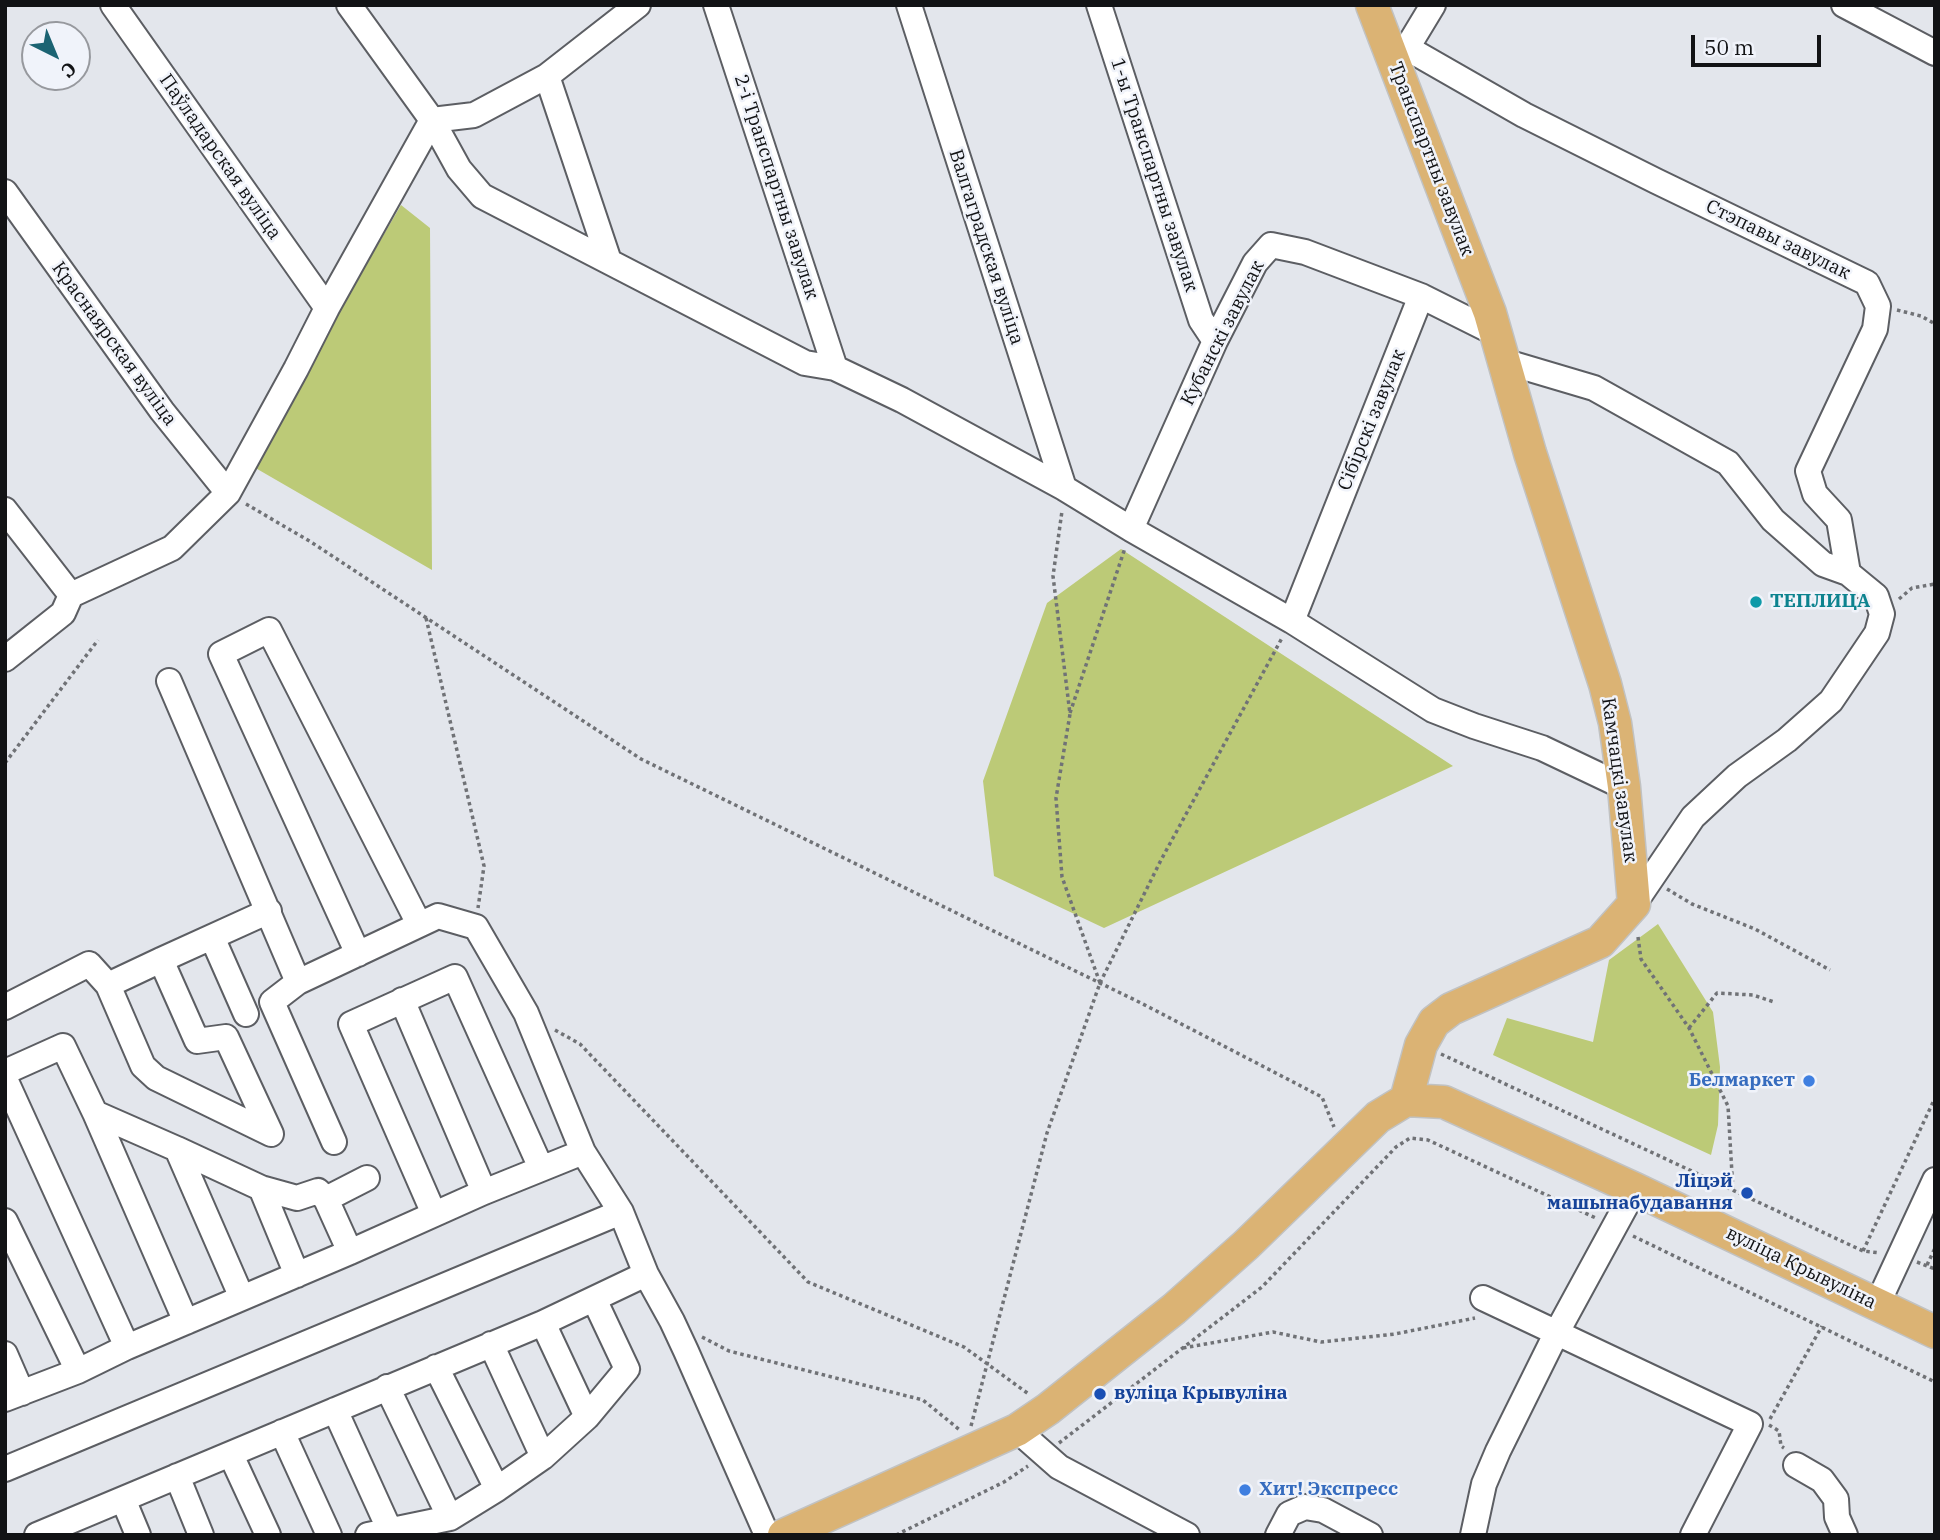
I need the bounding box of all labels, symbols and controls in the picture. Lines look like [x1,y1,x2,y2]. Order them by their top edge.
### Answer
north arrow [21,21,91,91]
scale bar [1695,21,1825,65]
text: 50 m [1704,33,1754,61]
street label: 1-ы Транспартны завулак [1105,55,1203,295]
text: С [56,57,82,83]
street label: Транспартны завулак [1383,59,1479,259]
street label: Паўладарская вуліца [154,70,286,244]
street label: 2-і Транспартны завулак [729,72,823,302]
street label: Валгаградская вуліца [944,146,1028,348]
street label: Стэпавы завулак [1702,195,1854,285]
street label: Кубанскі завулак [1177,257,1269,409]
street label: Краснаярская вуліца [47,258,181,430]
street label: Сібірскі завулак [1333,346,1411,494]
place label: ТЕПЛИЦА [1770,591,1870,613]
marker: ТЕПЛИЦА [1748,594,1764,610]
street label: Камчацкі завулак [1596,696,1642,864]
place label: Белмаркет [1689,1070,1795,1092]
marker: Белмаркет [1801,1073,1817,1089]
place label: Ліцэй машынабудавання [1547,1171,1733,1215]
marker: Ліцэй машынабудавання [1739,1185,1755,1201]
street label: вуліца Крывуліна [1722,1222,1880,1314]
place label: вуліца Крывуліна [1114,1383,1288,1405]
marker: вуліца Крывуліна [1092,1386,1108,1402]
place label: Хит! Экспресс [1259,1479,1398,1501]
marker: Хит! Экспресс [1237,1482,1253,1498]

